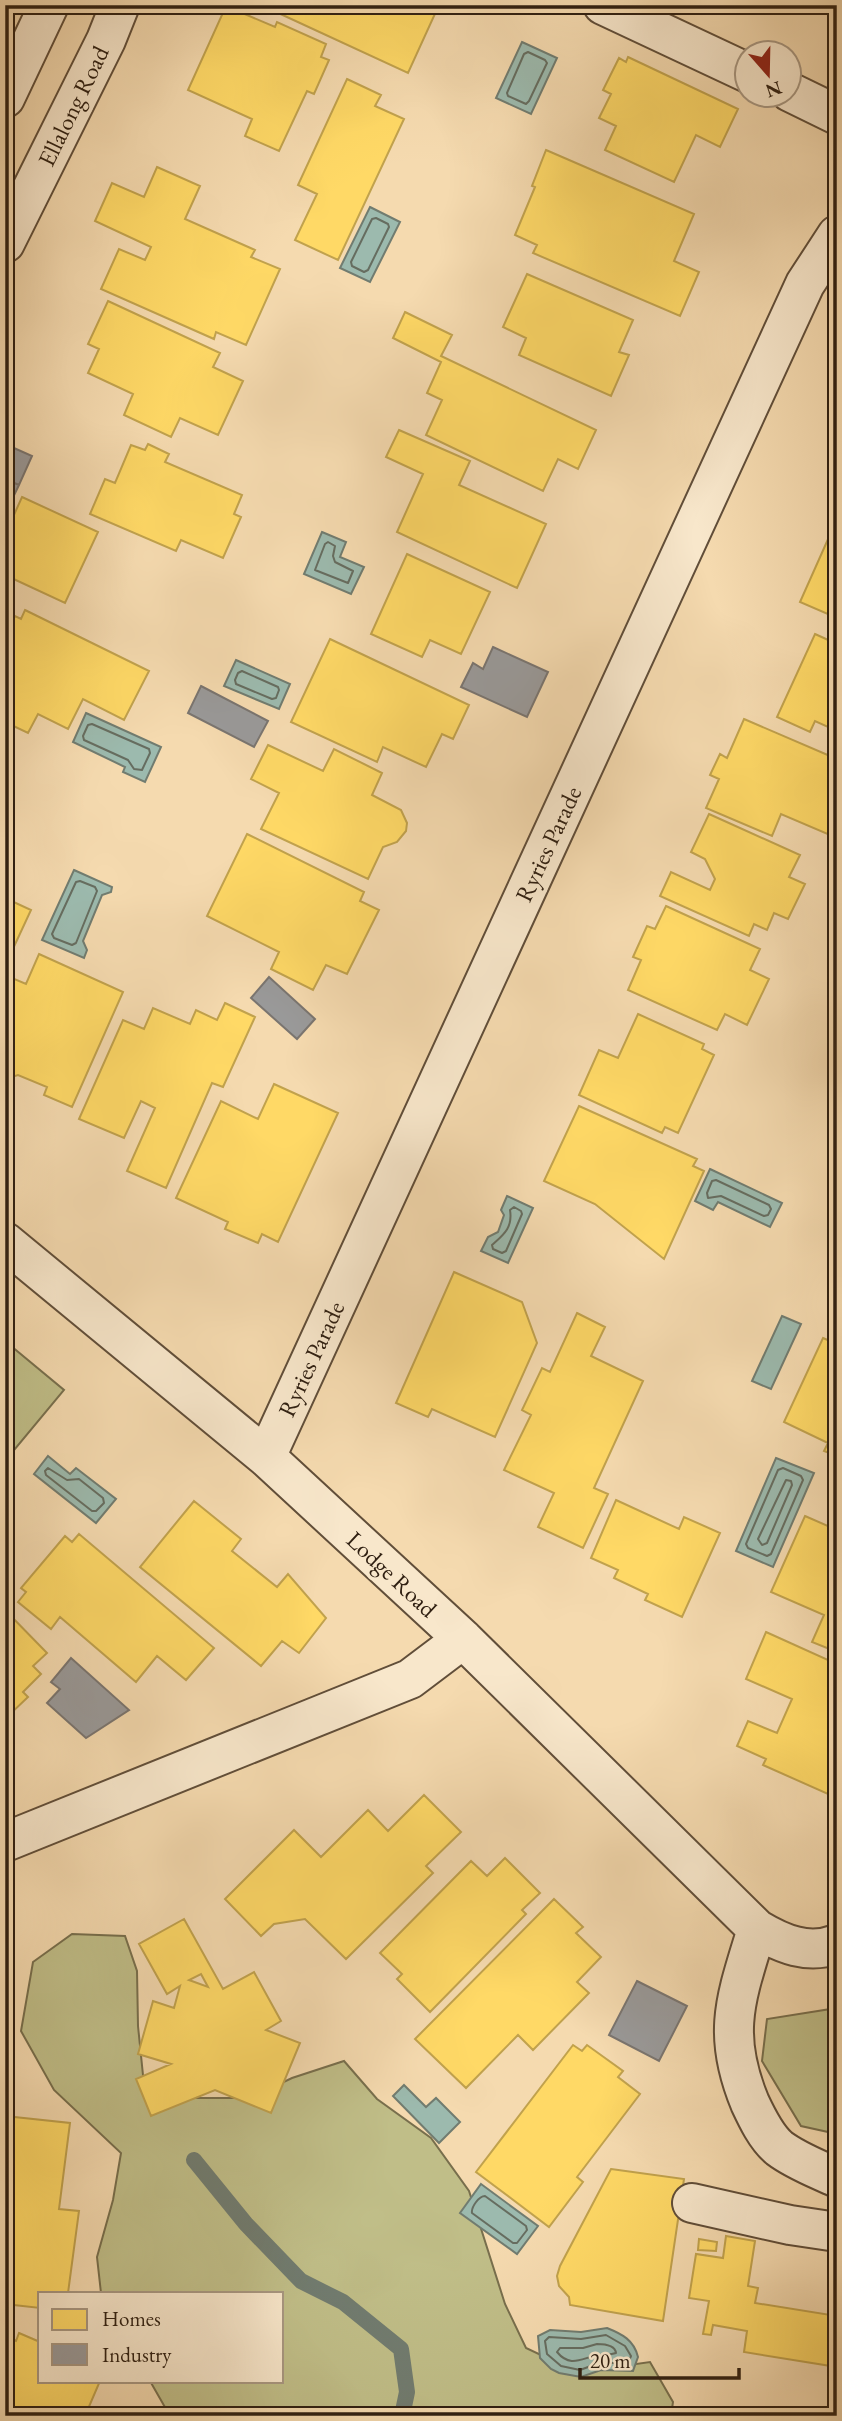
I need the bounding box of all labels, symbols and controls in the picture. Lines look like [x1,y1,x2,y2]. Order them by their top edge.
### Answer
north arrow [734,38,804,108]
street label: Ellalong Road [30,40,116,171]
text: N [762,75,785,104]
street label: Ryries Parade [508,781,588,907]
street label: Ryries Parade [271,1296,351,1422]
street label: Lodge Road [340,1524,444,1624]
legend [38,2292,284,2382]
text: Homes [102,2305,161,2332]
scale bar [580,2337,739,2381]
text: Industry [102,2341,172,2368]
text: 20 m [590,2347,631,2374]

